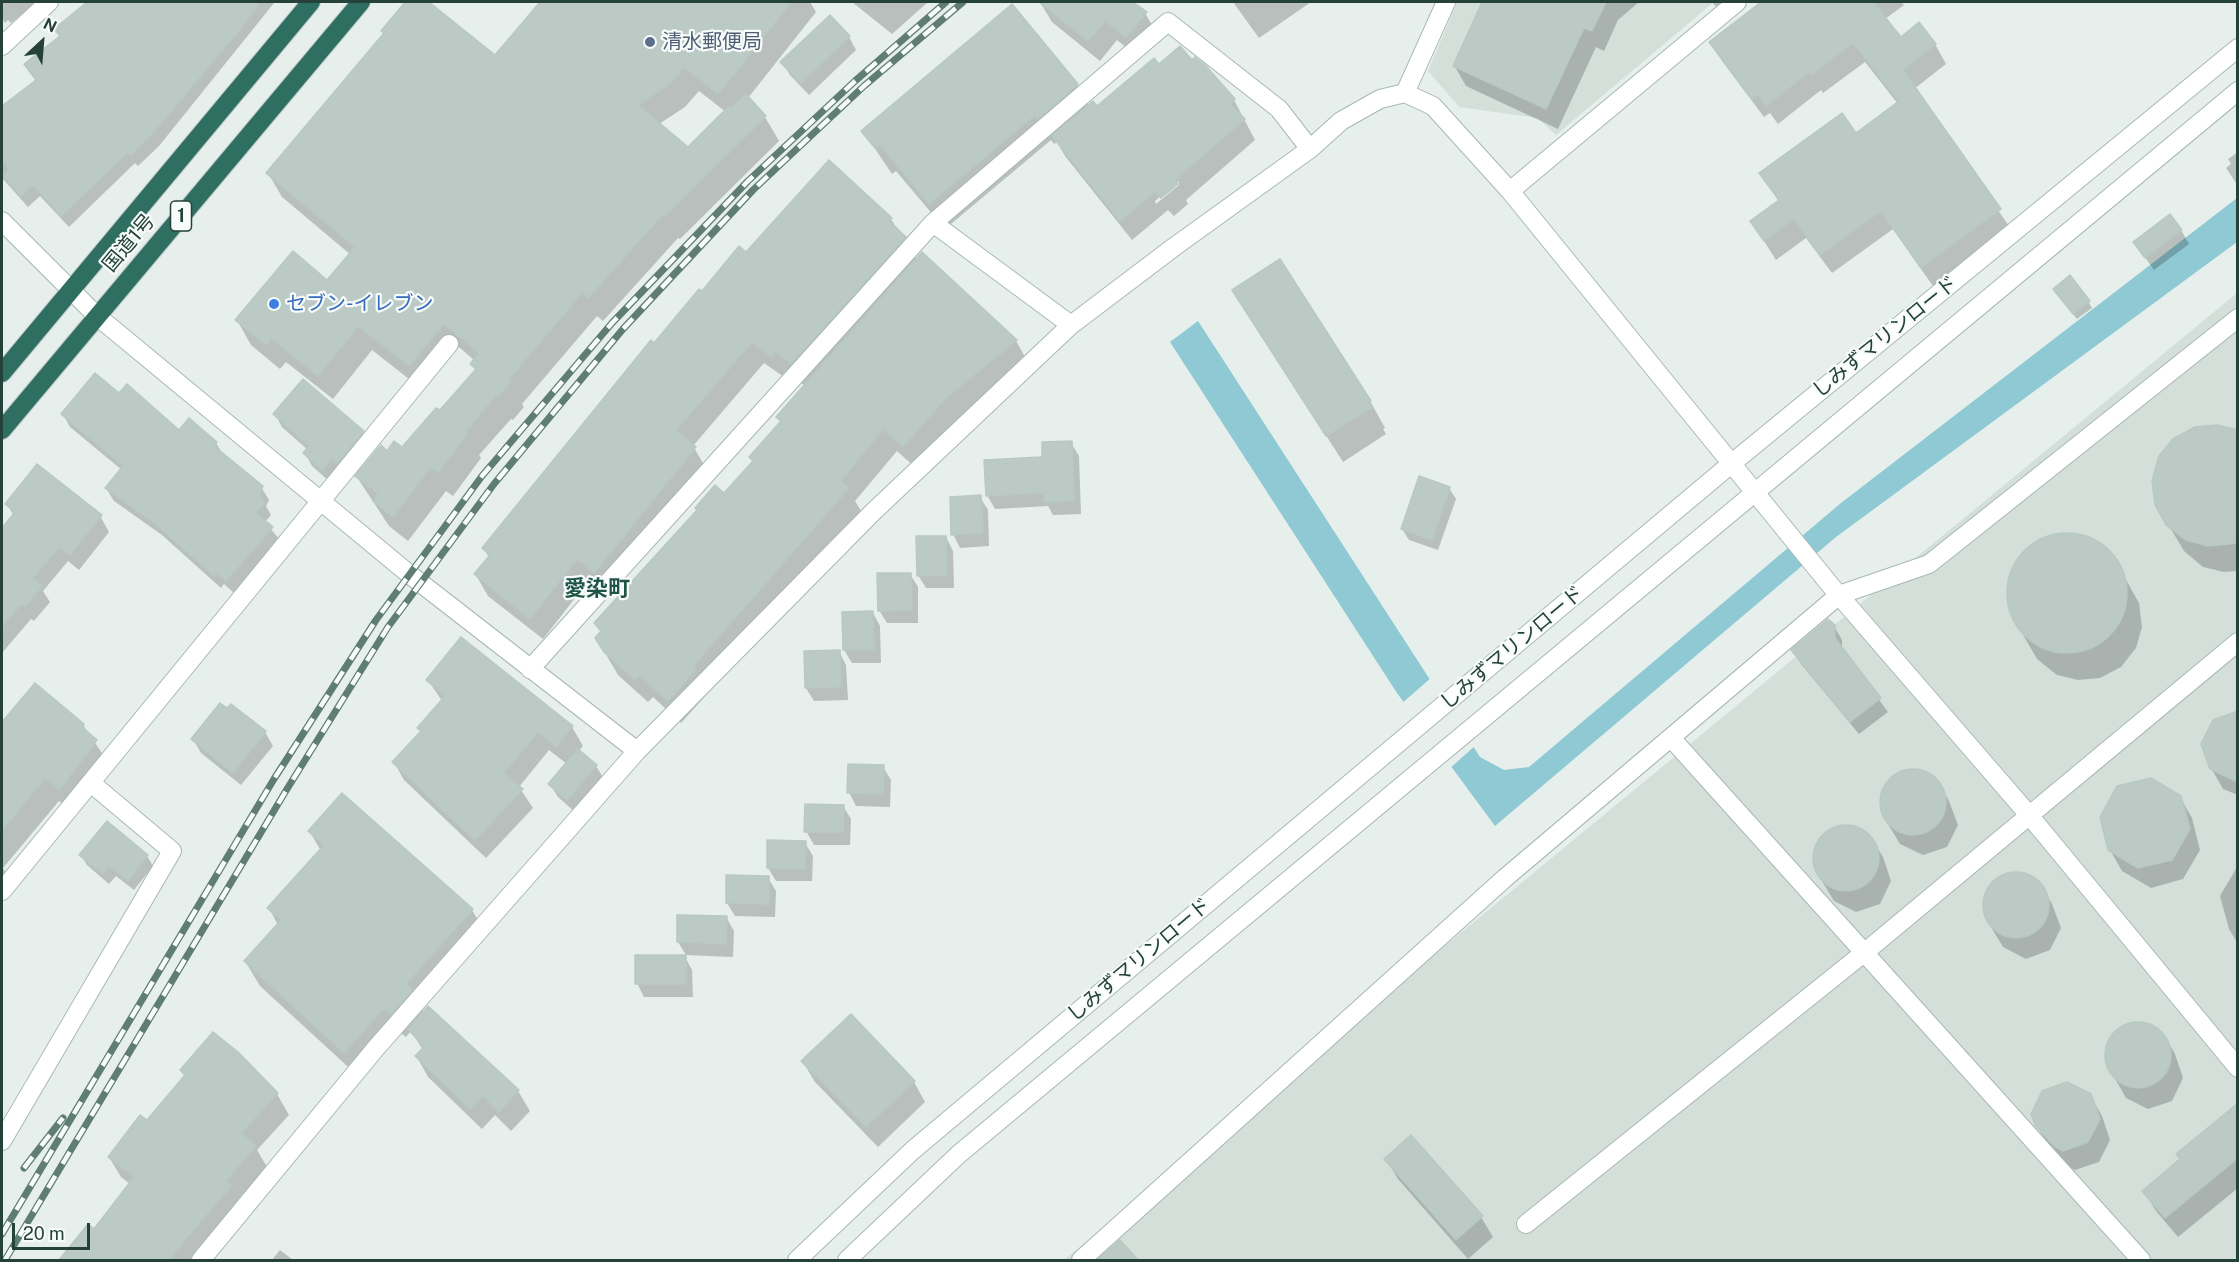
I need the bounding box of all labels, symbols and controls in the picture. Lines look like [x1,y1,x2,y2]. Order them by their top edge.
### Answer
north arrow [12,12,72,72]
text: N [40,14,60,37]
place label: 清水郵便局 [662,30,762,54]
marker: 清水郵便局 [643,35,657,49]
road number: 1 [170,201,192,231]
street label: 国道1号 [98,209,160,277]
street label: しみずマリンロード [1808,271,1962,403]
place label: セブン-イレブン [286,292,434,316]
marker: セブン-イレブン [267,297,281,311]
district label: 愛染町 [564,576,630,602]
street label: しみずマリンロード [1435,581,1589,715]
street label: しみずマリンロード [1062,893,1216,1027]
scale bar [15,1211,93,1249]
text: 20 m [23,1223,65,1244]

